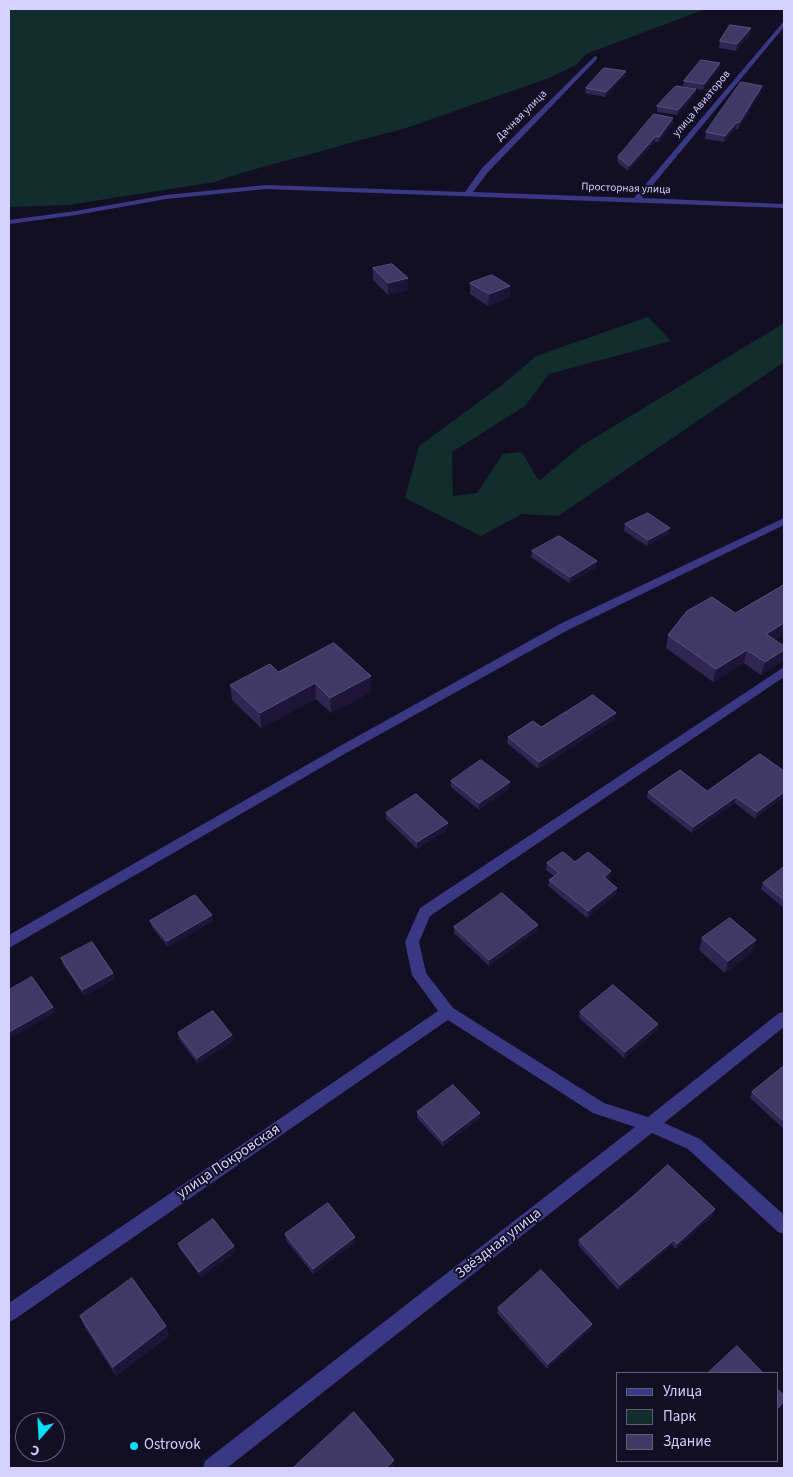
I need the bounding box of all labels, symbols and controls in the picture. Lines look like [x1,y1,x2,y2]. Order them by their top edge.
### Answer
street label: улица Авиаторов [670,68,734,140]
street label: Дачная улица [494,88,550,144]
street label: Просторная улица [581,181,671,197]
street label: улица Покровская [174,1121,284,1203]
street label: Звёздная улица [452,1205,546,1283]
legend [616,1372,778,1462]
text: Улица [663,1381,702,1402]
text: Парк [663,1406,696,1427]
north arrow [15,1412,65,1462]
text: Здание [663,1431,711,1452]
place label: Ostrovok [144,1437,201,1455]
text: С [28,1439,43,1461]
marker: Ostrovok [128,1440,140,1452]

